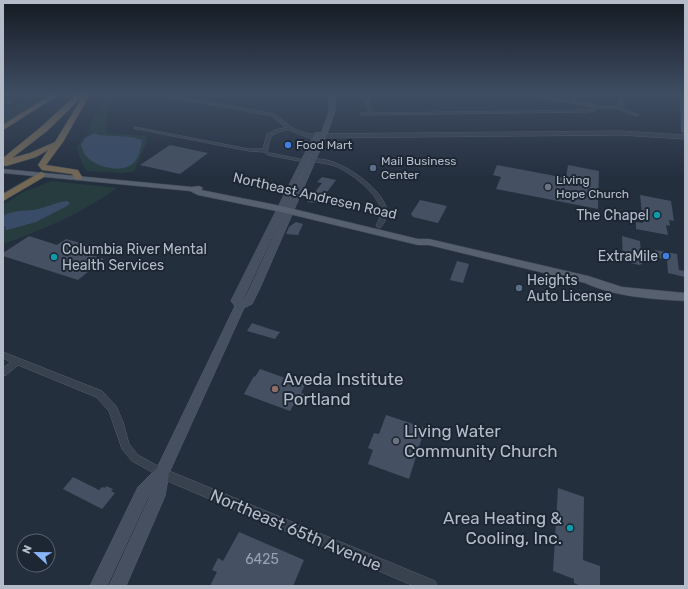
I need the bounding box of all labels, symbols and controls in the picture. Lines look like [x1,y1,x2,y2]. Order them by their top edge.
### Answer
place label: Food Mart [296,138,352,152]
marker: Food Mart [283,140,293,150]
place label: Mail Business Center [381,154,456,182]
marker: Mail Business Center [368,163,378,173]
street label: Northeast Andresen Road [231,169,399,223]
place label: Living Hope Church [556,173,629,201]
marker: Living Hope Church [543,182,553,192]
place label: The Chapel [576,207,649,224]
marker: The Chapel [652,210,662,220]
place label: Columbia River Mental Health Services [62,241,207,274]
place label: ExtraMile [598,248,658,265]
marker: ExtraMile [661,251,671,261]
marker: Columbia River Mental Health Services [49,252,59,262]
place label: Heights Auto License [527,272,612,305]
marker: Heights Auto License [514,283,524,293]
place label: Aveda Institute Portland [283,369,404,409]
marker: Aveda Institute Portland [270,384,280,394]
place label: Living Water Community Church [404,421,558,461]
marker: Living Water Community Church [391,436,401,446]
street label: Northeast 65th Avenue [207,485,385,575]
place label: Area Heating & Cooling, Inc. [443,508,562,548]
marker: Area Heating & Cooling, Inc. [565,523,575,533]
north arrow [16,533,56,573]
text: N [20,543,35,556]
house number: 6425 [245,551,279,568]

